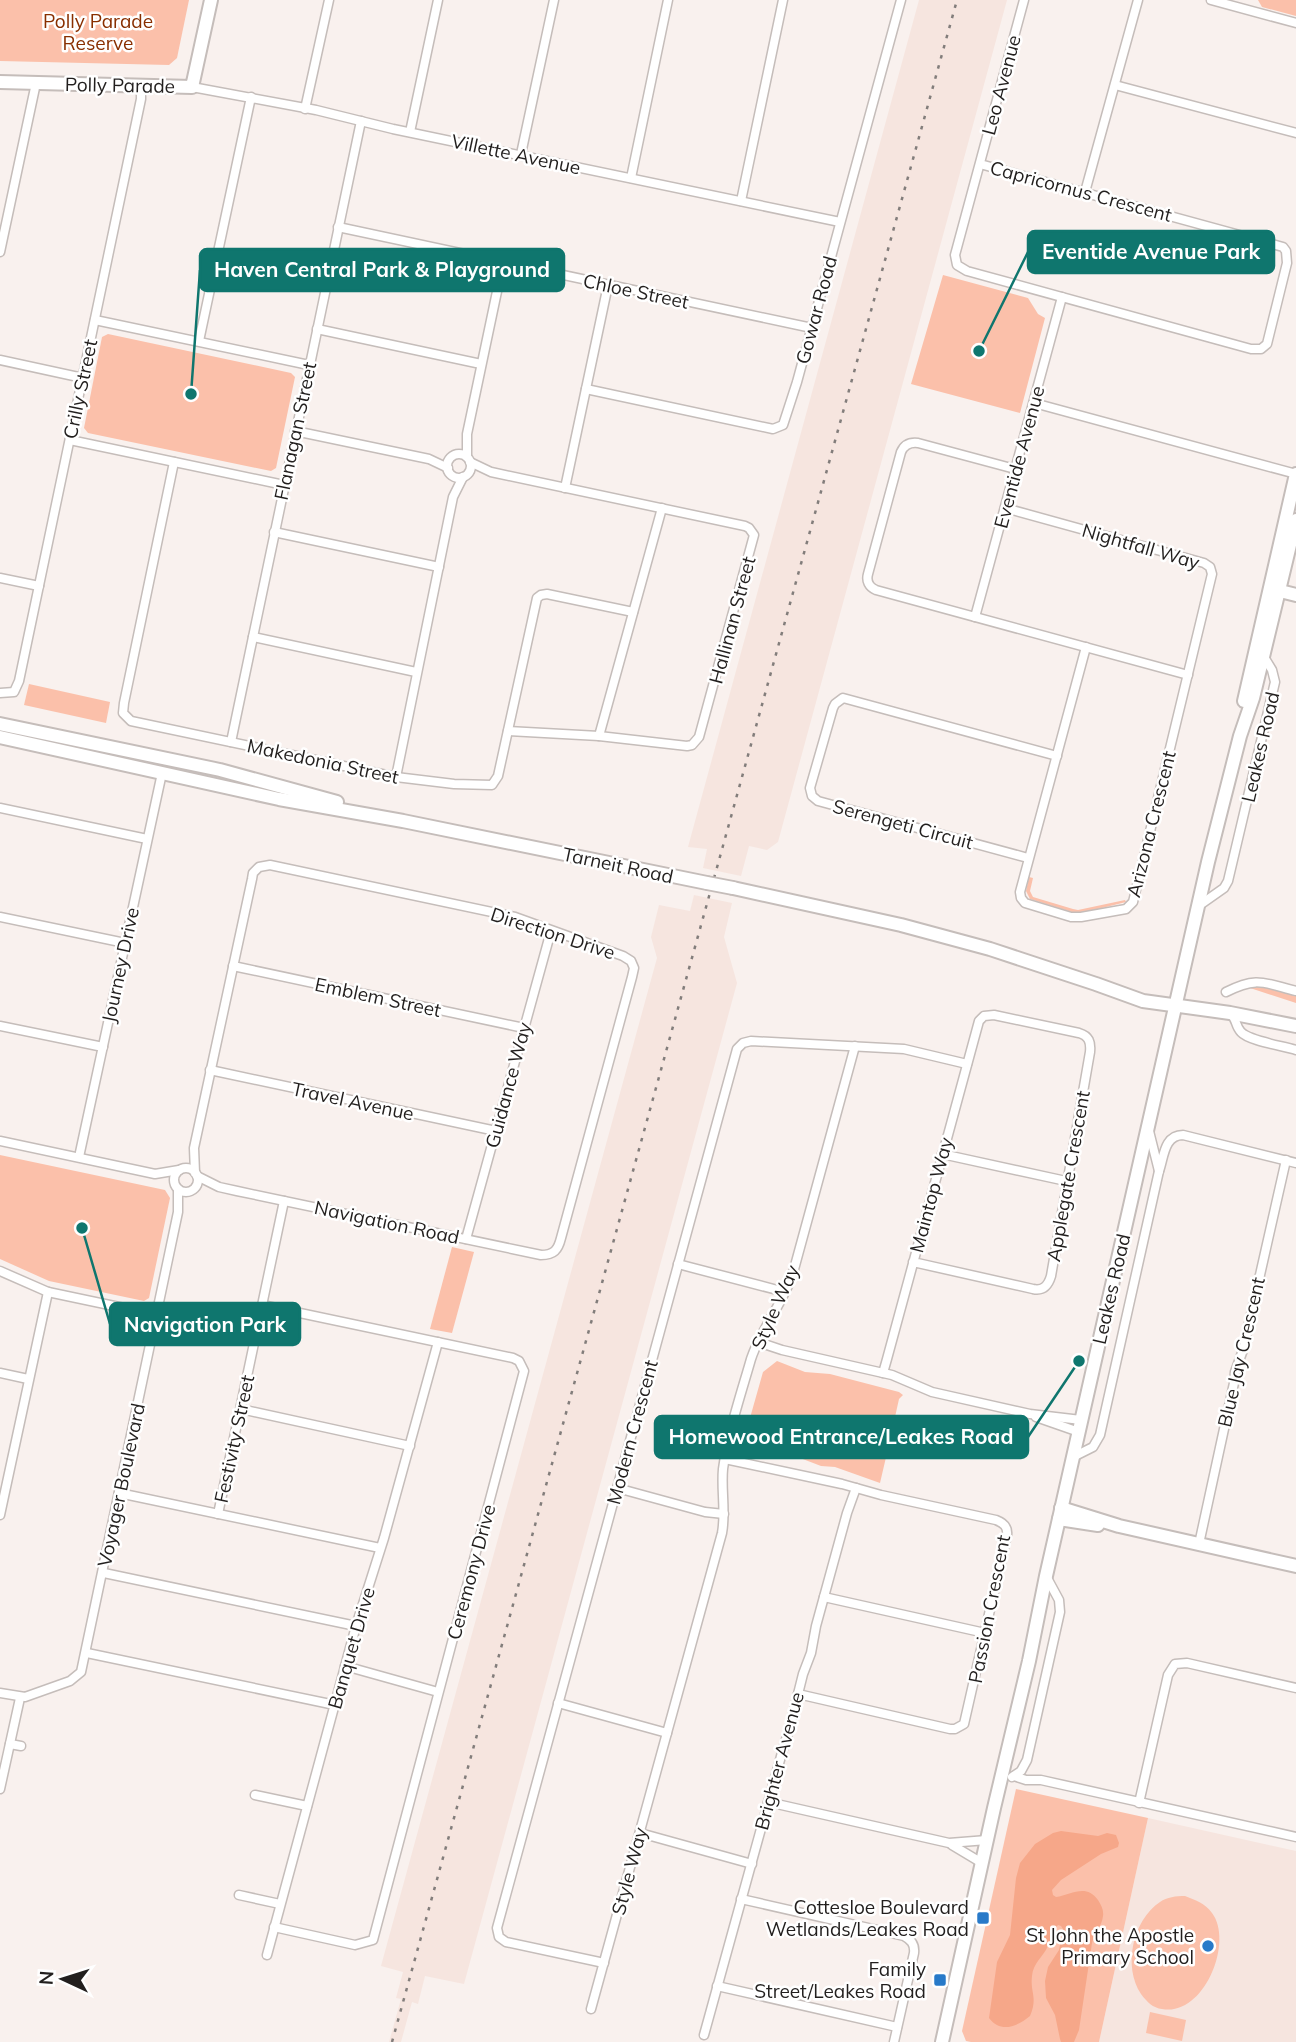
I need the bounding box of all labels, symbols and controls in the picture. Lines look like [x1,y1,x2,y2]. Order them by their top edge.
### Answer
park label: Polly Parade Reserve [43,9,153,55]
street label: Leo Avenue [976,32,1026,138]
street label: Polly Parade [65,72,175,98]
street label: Villette Avenue [449,129,583,179]
street label: Capricornus Crescent [987,155,1175,227]
callout: Eventide Avenue Park [1028,231,1274,273]
text: Eventide Avenue Park [1042,238,1260,264]
callout: Haven Central Park & Playground [200,249,564,291]
street label: Gowar Road [790,253,842,367]
text: Haven Central Park & Playground [214,256,550,282]
street label: Chloe Street [581,268,691,314]
street label: Crilly Street [58,337,102,441]
street label: Flanagan Street [269,359,321,502]
street label: Eventide Avenue [988,383,1050,531]
street label: Nightfall Way [1079,518,1203,574]
street label: Hallinan Street [703,553,761,686]
street label: Leakes Road [1236,689,1284,805]
street label: Makedonia Street [245,733,401,789]
street label: Arizona Crescent [1121,748,1181,900]
street label: Serengeti Circuit [830,794,976,854]
street label: Tarneit Road [560,842,676,888]
street label: Direction Drive [488,902,618,964]
street label: Journey Drive [96,905,144,1025]
street label: Emblem Street [313,972,444,1022]
street label: Guidance Way [480,1019,536,1151]
street label: Travel Avenue [290,1076,416,1126]
street label: Applegate Crescent [1041,1088,1095,1263]
street label: Maintop Way [904,1135,958,1255]
street label: Navigation Road [312,1195,462,1249]
street label: Leakes Road [1087,1231,1135,1347]
street label: Style Way [746,1261,804,1353]
street label: Blue Jay Crescent [1212,1274,1270,1429]
callout: Navigation Park [110,1303,300,1345]
text: Navigation Park [124,1311,287,1337]
street label: Modern Crescent [601,1357,663,1507]
street label: Festivity Street [209,1373,259,1505]
street label: Voyager Boulevard [92,1401,150,1569]
callout: Homewood Entrance/Leakes Road [655,1416,1028,1458]
text: Homewood Entrance/Leakes Road [669,1423,1013,1449]
street label: Ceremony Drive [441,1502,501,1642]
street label: Passion Crescent [963,1533,1015,1685]
street label: Banquet Drive [322,1584,380,1712]
street label: Brighter Avenue [749,1689,809,1833]
street label: Style Way [606,1824,652,1918]
place label: Cottesloe Boulevard Wetlands/Leakes Road [766,1895,969,1941]
marker: Cottesloe Boulevard Wetlands/Leakes Road [975,1910,991,1926]
place label: St John the Apostle Primary School [1026,1923,1194,1969]
marker: St John the Apostle Primary School [1200,1938,1216,1954]
north arrow [28,1944,98,2014]
place label: Family Street/Leakes Road [754,1957,926,2003]
text: N [34,1970,59,1986]
marker: Family Street/Leakes Road [932,1972,948,1988]

